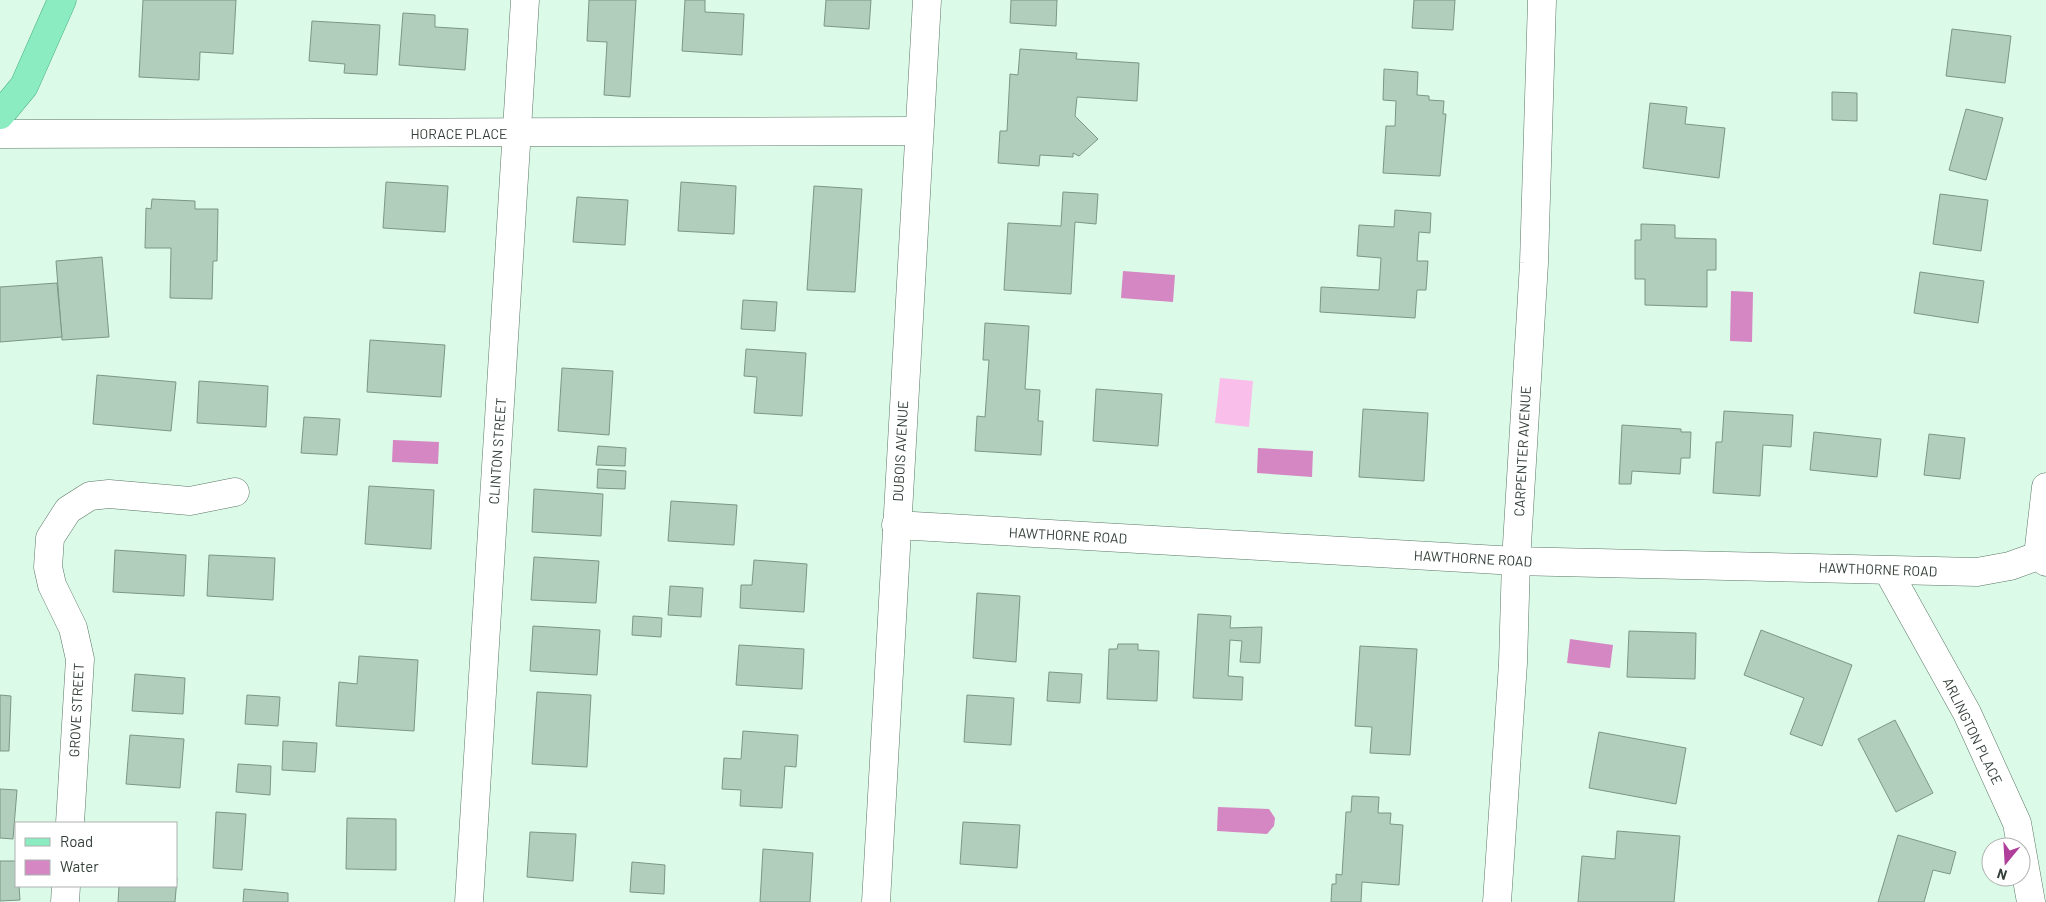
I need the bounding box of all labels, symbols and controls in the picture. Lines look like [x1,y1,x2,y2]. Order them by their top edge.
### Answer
street label: HORACE PLACE [410,125,508,142]
street label: CARPENTER AVENUE [1510,385,1534,517]
street label: CLINTON STREET [485,397,509,505]
street label: DUBOIS AVENUE [889,400,911,502]
street label: HAWTHORNE ROAD [1008,523,1128,547]
street label: HAWTHORNE ROAD [1413,546,1533,570]
street label: HAWTHORNE ROAD [1818,558,1938,580]
street label: GROVE STREET [65,662,87,758]
street label: ARLINGTON PLACE [1940,675,2006,787]
legend [15,822,178,887]
text: Road [60,832,93,850]
north arrow [1981,837,2031,887]
text: Water [60,857,99,875]
text: N [1995,865,2009,884]

